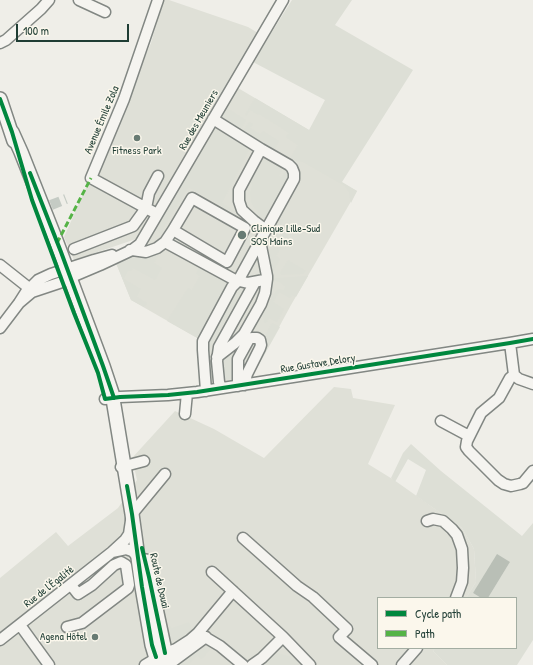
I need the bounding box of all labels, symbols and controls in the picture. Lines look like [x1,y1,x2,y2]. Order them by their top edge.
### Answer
scale bar [18,16,131,42]
text: 100 m [23,22,49,39]
street label: Avenue Émile Zola [82,84,122,156]
street label: Rue des Meuniers [176,88,222,152]
marker: Fitness Park [132,133,142,143]
place label: Fitness Park [112,144,162,158]
place label: Clinique Lille-Sud SOS Mains [251,222,320,248]
marker: Clinique Lille-Sud SOS Mains [236,229,248,241]
street label: Rue Gustave Delory [280,352,356,376]
street label: Route de Douai [146,552,172,610]
street label: Rue de l'Égalité [21,563,77,611]
legend [377,597,517,649]
text: Cycle path [415,605,461,622]
text: Path [415,625,435,642]
place label: Agena Hôtel [40,630,87,644]
marker: Agena Hôtel [90,632,100,642]

